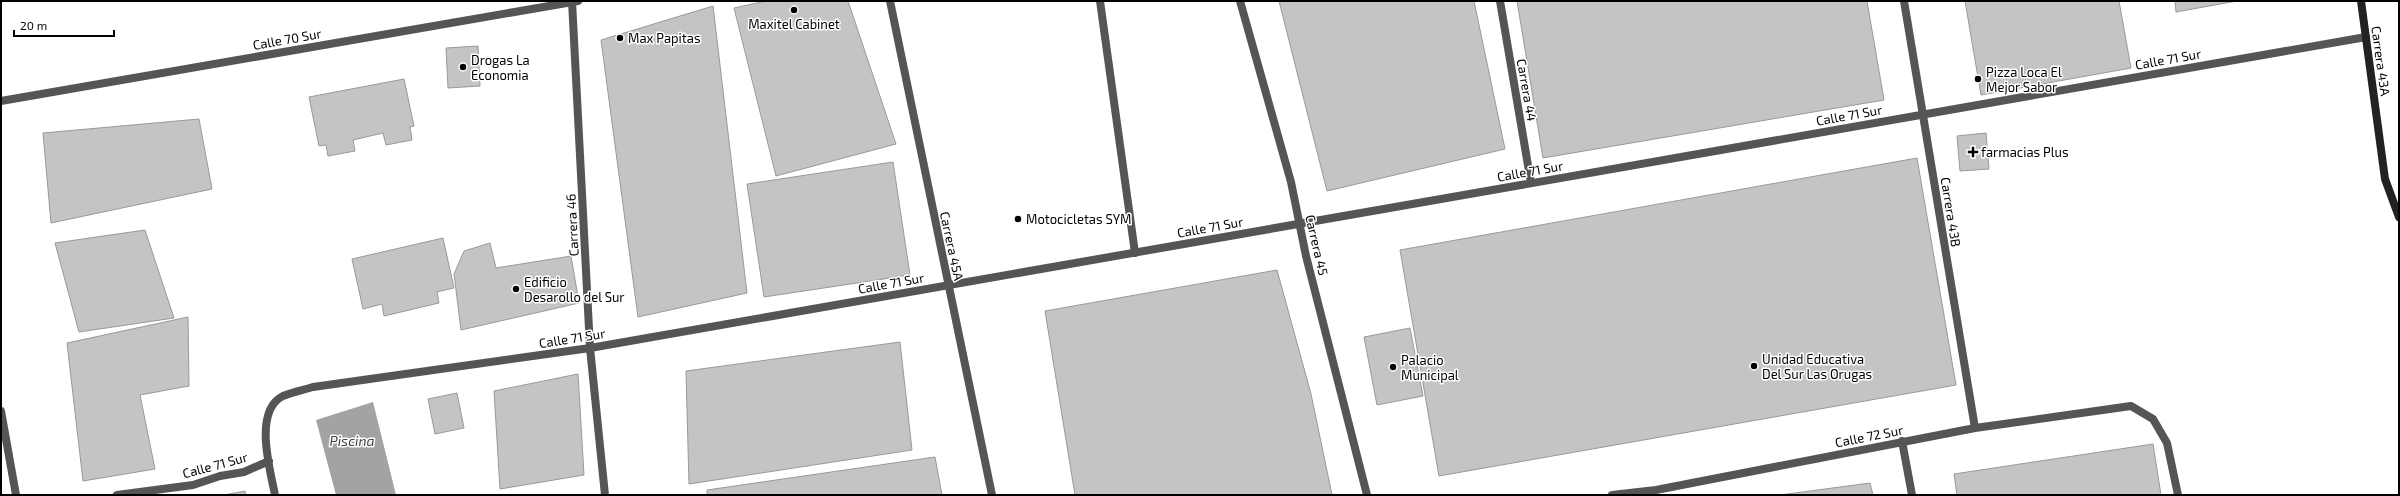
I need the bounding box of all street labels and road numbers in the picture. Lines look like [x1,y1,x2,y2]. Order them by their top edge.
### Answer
street label: Calle 70 Sur [251,25,323,53]
street label: Carrera 43A [2368,25,2394,97]
street label: Calle 71 Sur [2134,45,2202,73]
street label: Carrera 44 [1514,58,1540,122]
street label: Calle 71 Sur [1815,101,1883,129]
street label: Calle 71 Sur [1496,157,1564,185]
street label: Carrera 43B [1938,176,1964,248]
street label: Carrera 46 [562,193,582,257]
street label: Carrera 45A [937,210,967,282]
street label: Calle 71 Sur [1176,213,1244,241]
street label: Carrera 45 [1302,213,1332,277]
street label: Calle 71 Sur [857,269,925,297]
street label: Calle 71 Sur [538,325,606,351]
street label: Calle 72 Sur [1834,422,1904,450]
street label: Calle 71 Sur [181,449,249,481]

